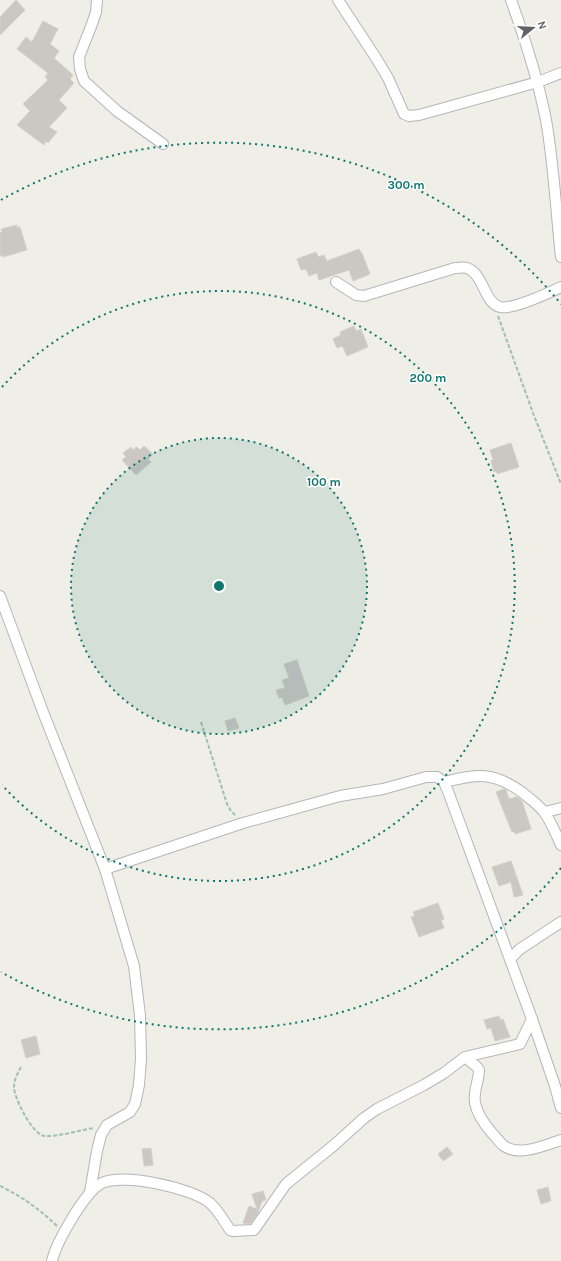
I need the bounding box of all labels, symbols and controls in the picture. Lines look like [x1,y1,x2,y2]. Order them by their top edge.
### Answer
north arrow [513,8,553,48]
text: N [535,19,549,31]
text: 300 m [387,178,425,192]
text: 200 m [410,371,446,385]
text: 100 m [307,475,341,489]
centre of rings [212,579,226,593]

